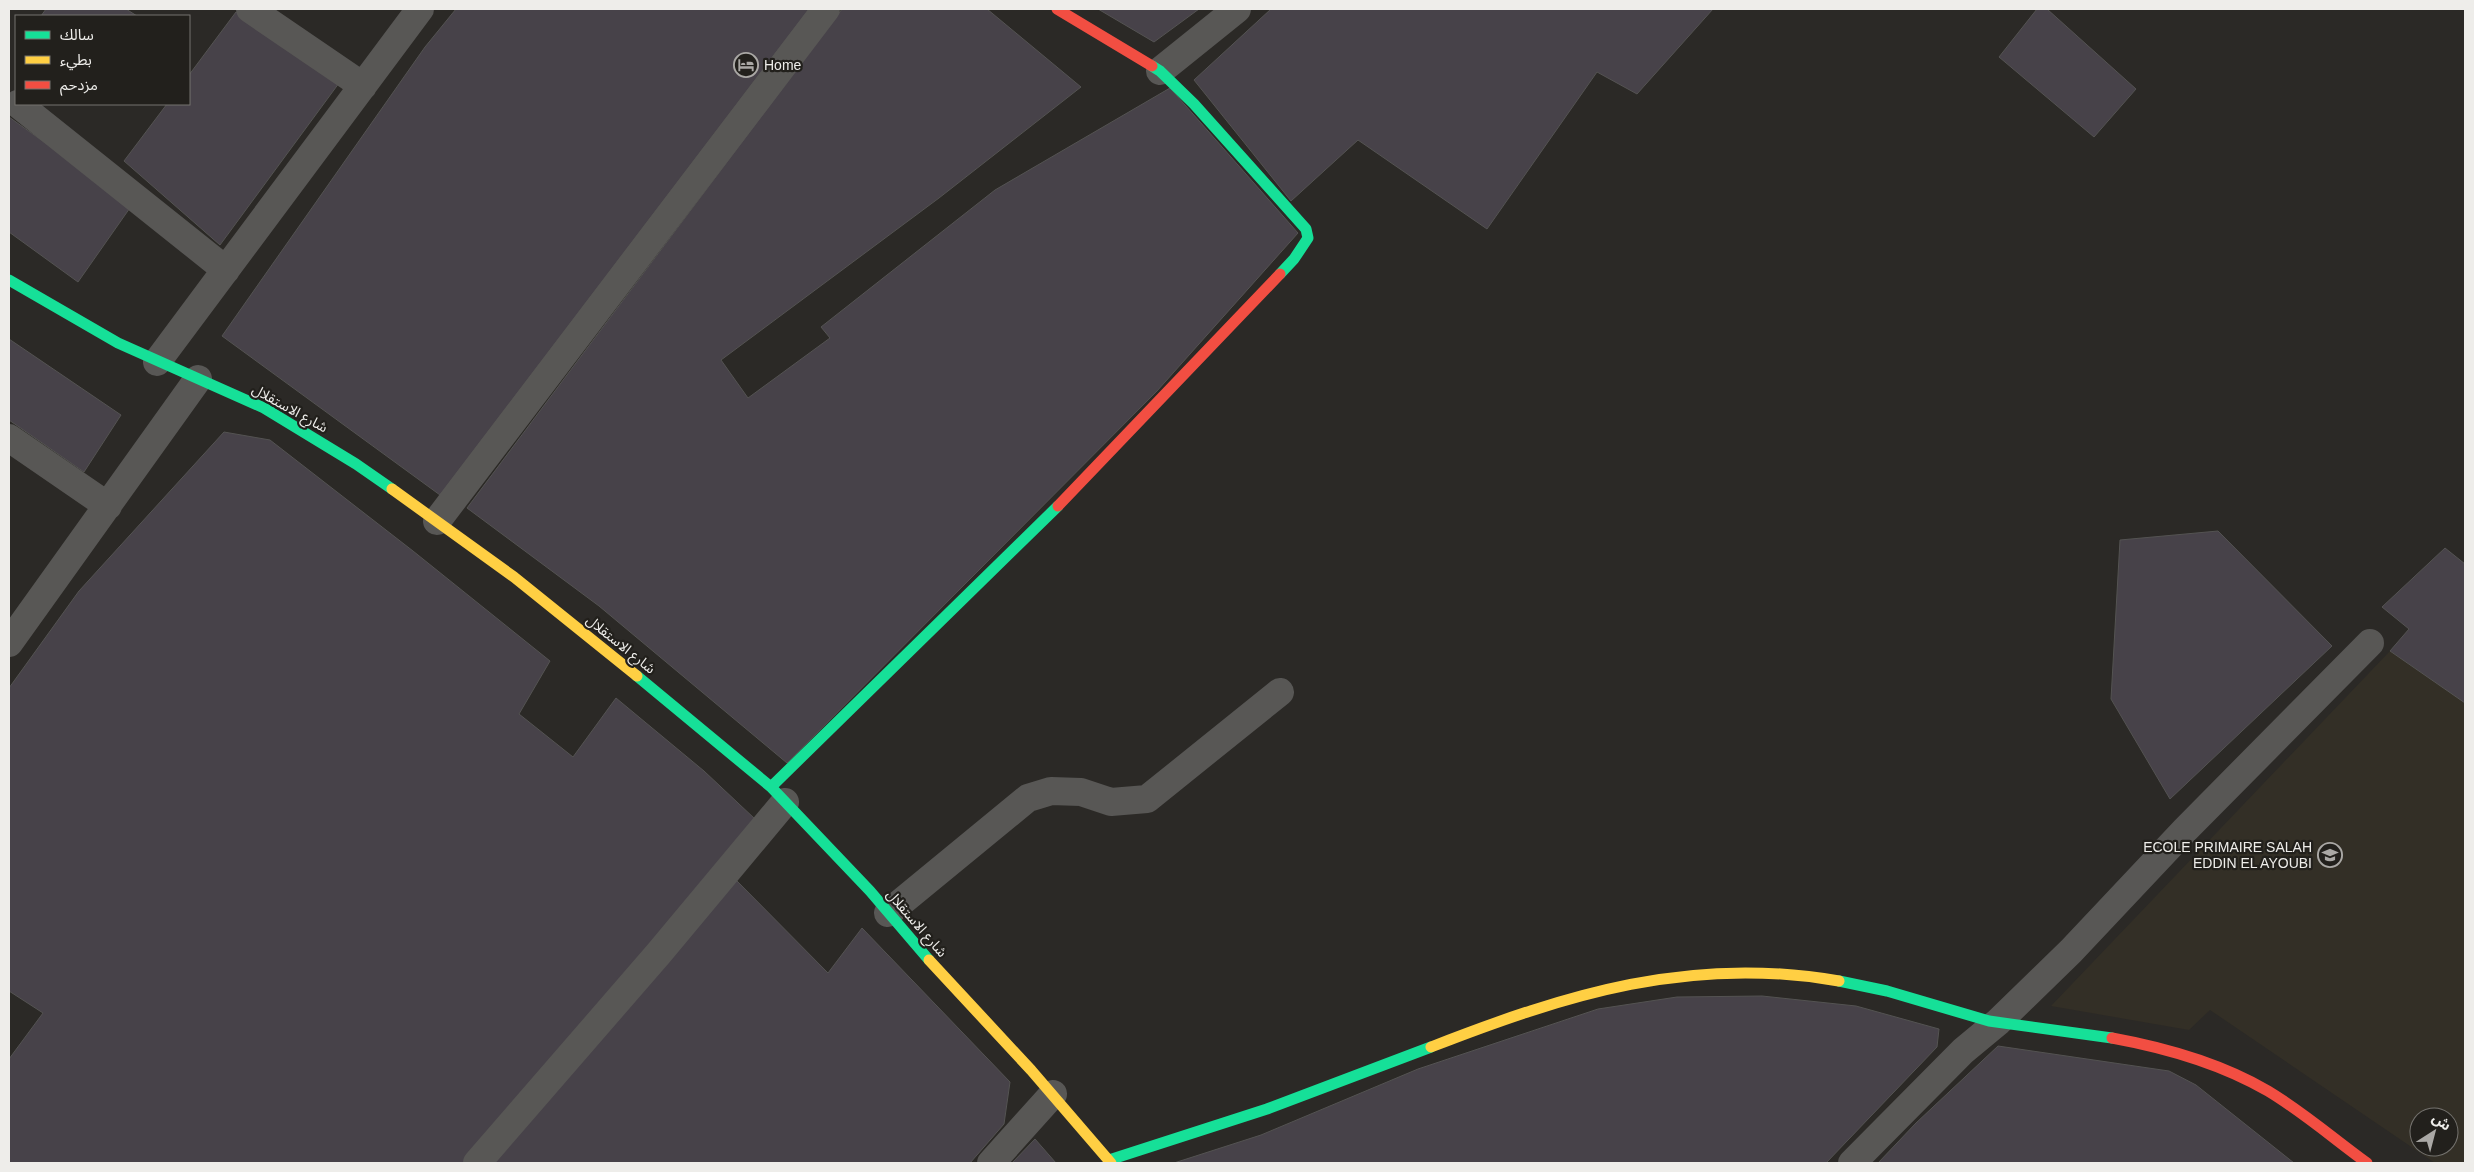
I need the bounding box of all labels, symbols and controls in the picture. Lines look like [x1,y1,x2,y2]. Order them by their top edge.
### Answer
legend [15,15,190,105]
text: سالك [60,26,94,43]
text: بطيء [60,51,92,71]
hotel icon: Home [733,52,759,78]
place label: Home [764,57,802,73]
text: مزدحم [60,76,98,96]
street label: شارع الاستقلال [248,381,331,438]
street label: شارع الاستقلال [581,611,659,679]
place label: ECOLE PRIMAIRE SALAH EDDIN EL AYOUBI [2143,839,2312,871]
school or university icon: ECOLE PRIMAIRE SALAH EDDIN EL AYOUBI [2317,842,2343,868]
street label: شارع الاستقلال [881,886,951,962]
north arrow [2409,1107,2459,1157]
text: ش [2429,1109,2454,1134]

